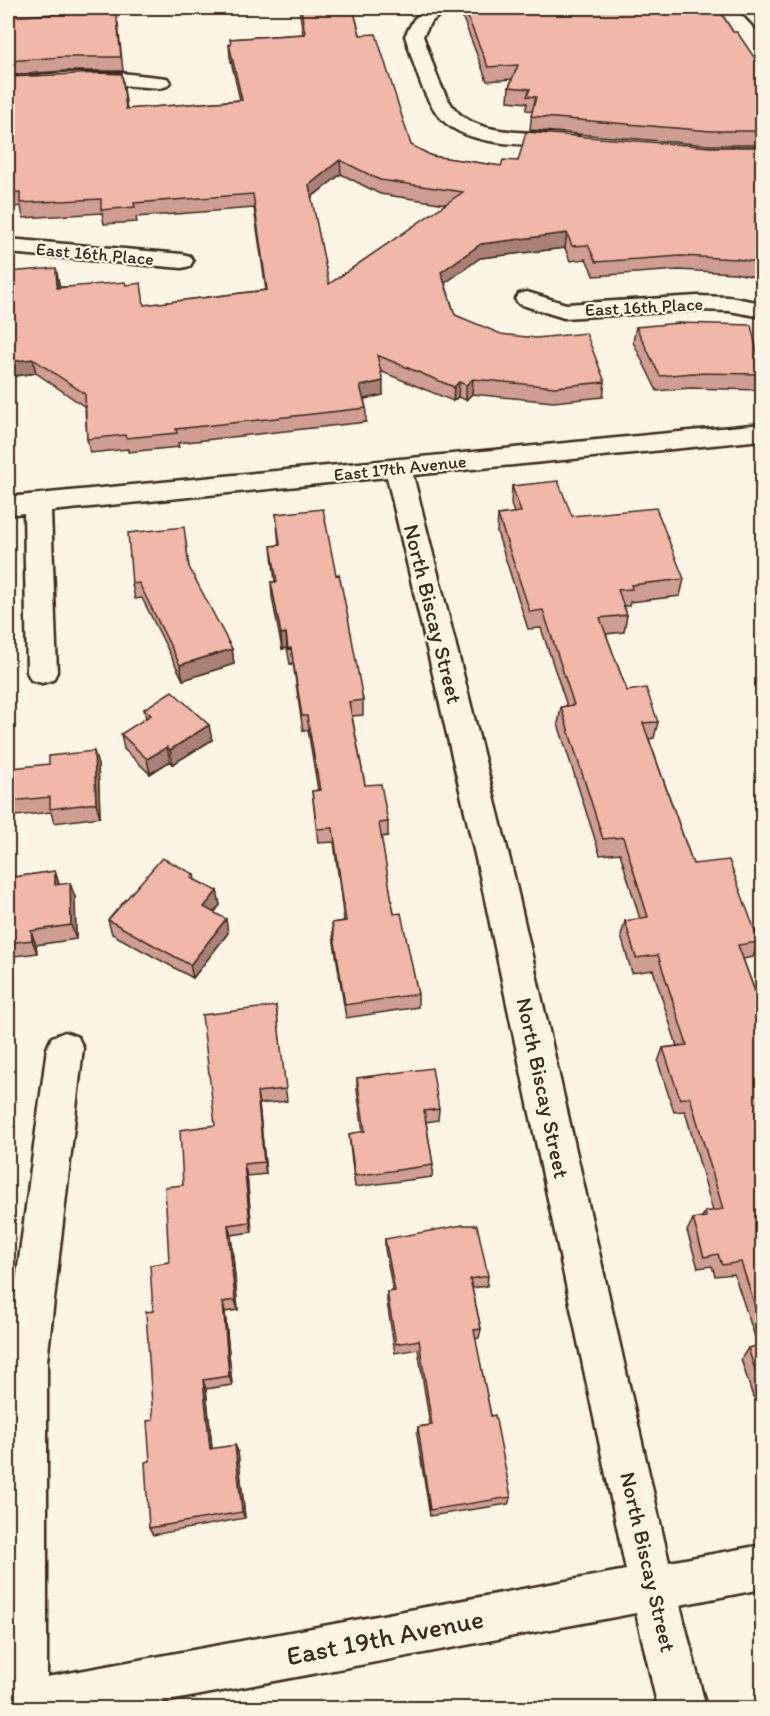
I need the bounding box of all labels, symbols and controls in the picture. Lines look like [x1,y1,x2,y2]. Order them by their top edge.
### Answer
street label: East 16th Place [35,238,155,270]
street label: East 16th Place [584,293,704,321]
street label: East 17th Avenue [333,450,467,486]
street label: North Biscay Street [398,521,468,707]
street label: North Biscay Street [511,995,575,1181]
street label: North Biscay Street [614,1469,682,1655]
street label: East 19th Avenue [284,1602,486,1672]

